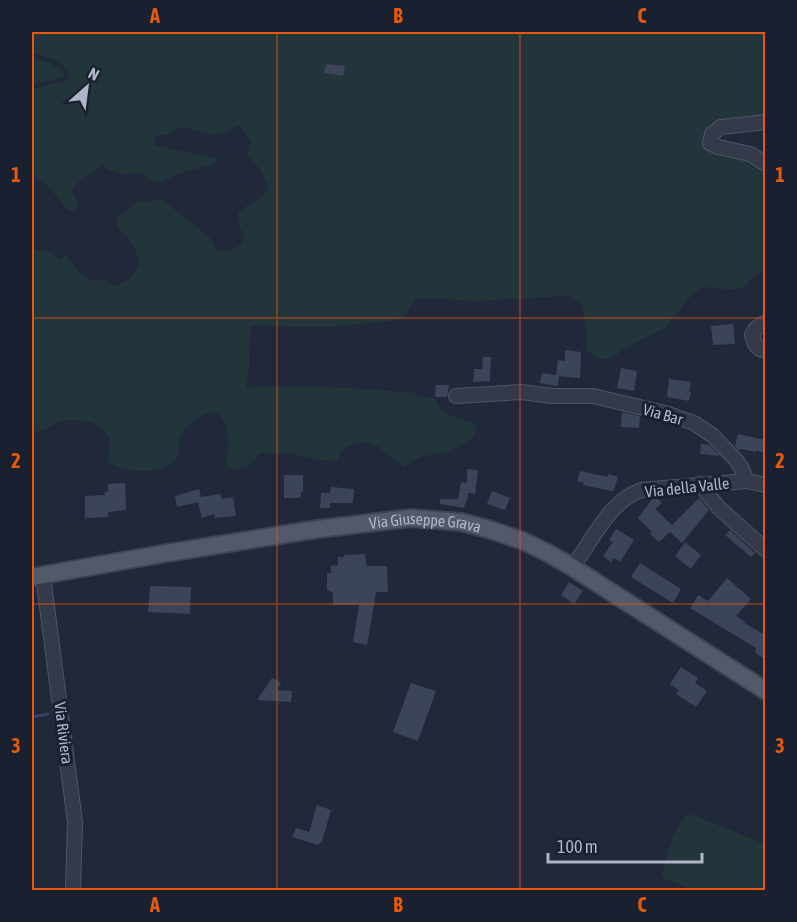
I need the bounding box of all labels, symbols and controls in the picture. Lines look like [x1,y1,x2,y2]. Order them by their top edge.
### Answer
text: A [149,4,160,27]
text: B [393,4,403,27]
text: C [638,4,647,27]
north arrow [57,57,117,117]
text: N [86,64,102,84]
text: 1 [11,163,21,186]
text: 1 [775,163,785,186]
street label: Via Bar [641,400,685,428]
text: 2 [11,449,21,472]
text: 2 [775,449,785,472]
street label: Via della Valle [644,474,730,500]
street label: Via Giuseppe Grava [368,509,483,536]
street label: Via Riviera [51,701,77,765]
text: 3 [11,734,21,757]
text: 3 [775,734,785,757]
scale bar [548,826,702,864]
text: 100 m [557,836,598,857]
text: A [149,893,160,916]
text: B [393,893,403,916]
text: C [638,893,647,916]

